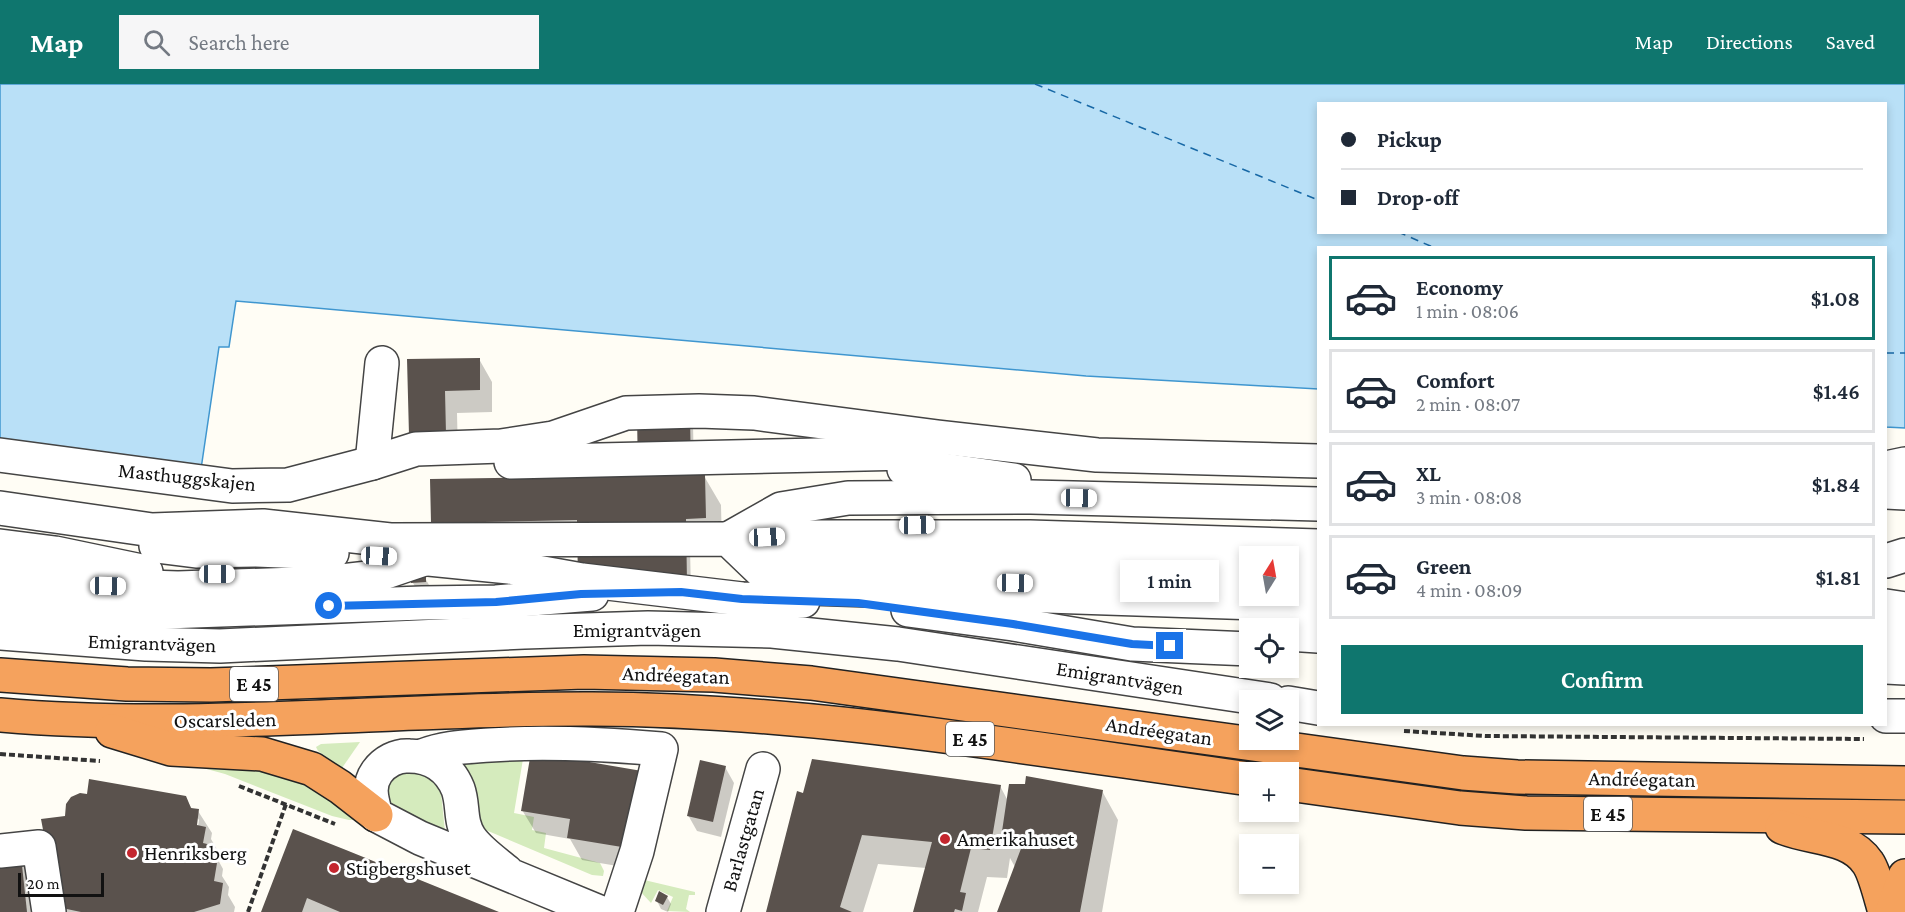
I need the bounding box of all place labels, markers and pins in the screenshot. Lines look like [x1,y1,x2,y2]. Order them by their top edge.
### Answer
place label: Amerikahuset [957,827,1076,851]
marker: Amerikahuset [938,832,952,846]
place label: Henriksberg [144,841,247,865]
marker: Henriksberg [125,846,139,860]
place label: Stigbergshuset [346,856,472,880]
marker: Stigbergshuset [327,861,341,875]

